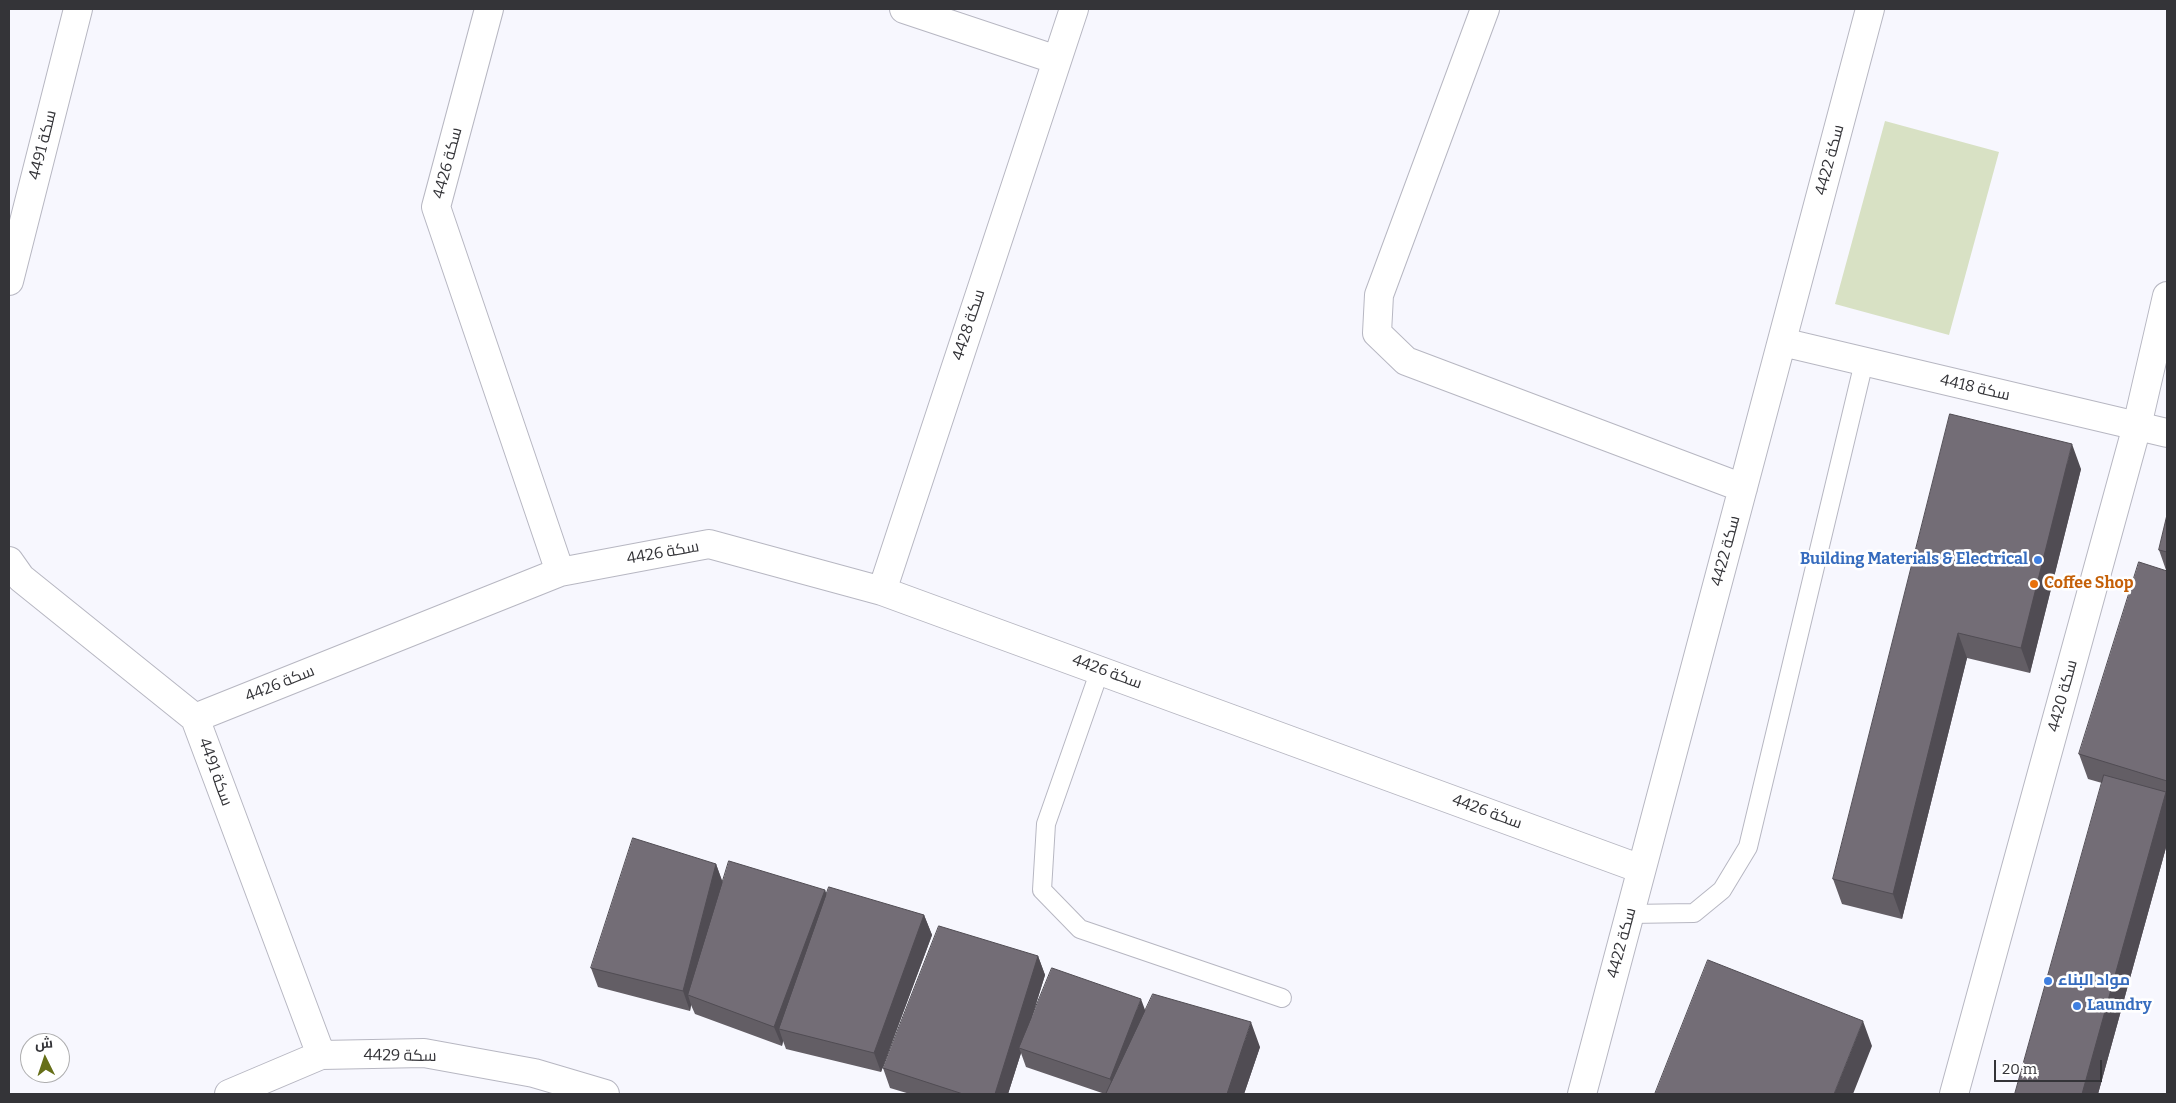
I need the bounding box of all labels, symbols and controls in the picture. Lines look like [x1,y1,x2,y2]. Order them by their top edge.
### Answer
street label: سكة 4491 [25,108,61,182]
street label: سكة 4422 [1811,123,1849,197]
street label: سكة 4426 [429,125,467,201]
street label: سكة 4428 [949,287,989,363]
street label: سكة 4418 [1938,371,2012,405]
street label: سكة 4422 [1707,514,1745,588]
street label: سكة 4426 [625,537,701,569]
place label: Building Materials & Electrical [1800,550,2028,570]
marker: Building Materials & Electrical [2032,554,2044,566]
place label: Coffee Shop [2044,574,2133,594]
marker: Coffee Shop [2028,578,2040,590]
street label: سكة 4426 [1069,650,1145,694]
street label: سكة 4420 [2044,658,2082,734]
street label: سكة 4426 [243,661,317,707]
street label: سكة 4491 [194,735,236,809]
street label: سكة 4426 [1449,790,1525,834]
street label: سكة 4422 [1603,906,1641,980]
place label: مواد البناء [2058,971,2130,991]
marker: مواد البناء [2042,975,2054,987]
place label: Laundry [2087,996,2152,1016]
marker: Laundry [2071,1000,2083,1012]
north arrow [20,1033,70,1083]
text: ش [34,1034,54,1053]
street label: سكة 4429 [363,1046,437,1066]
scale bar [1996,1050,2104,1082]
text: 20 m [2002,1060,2037,1078]

